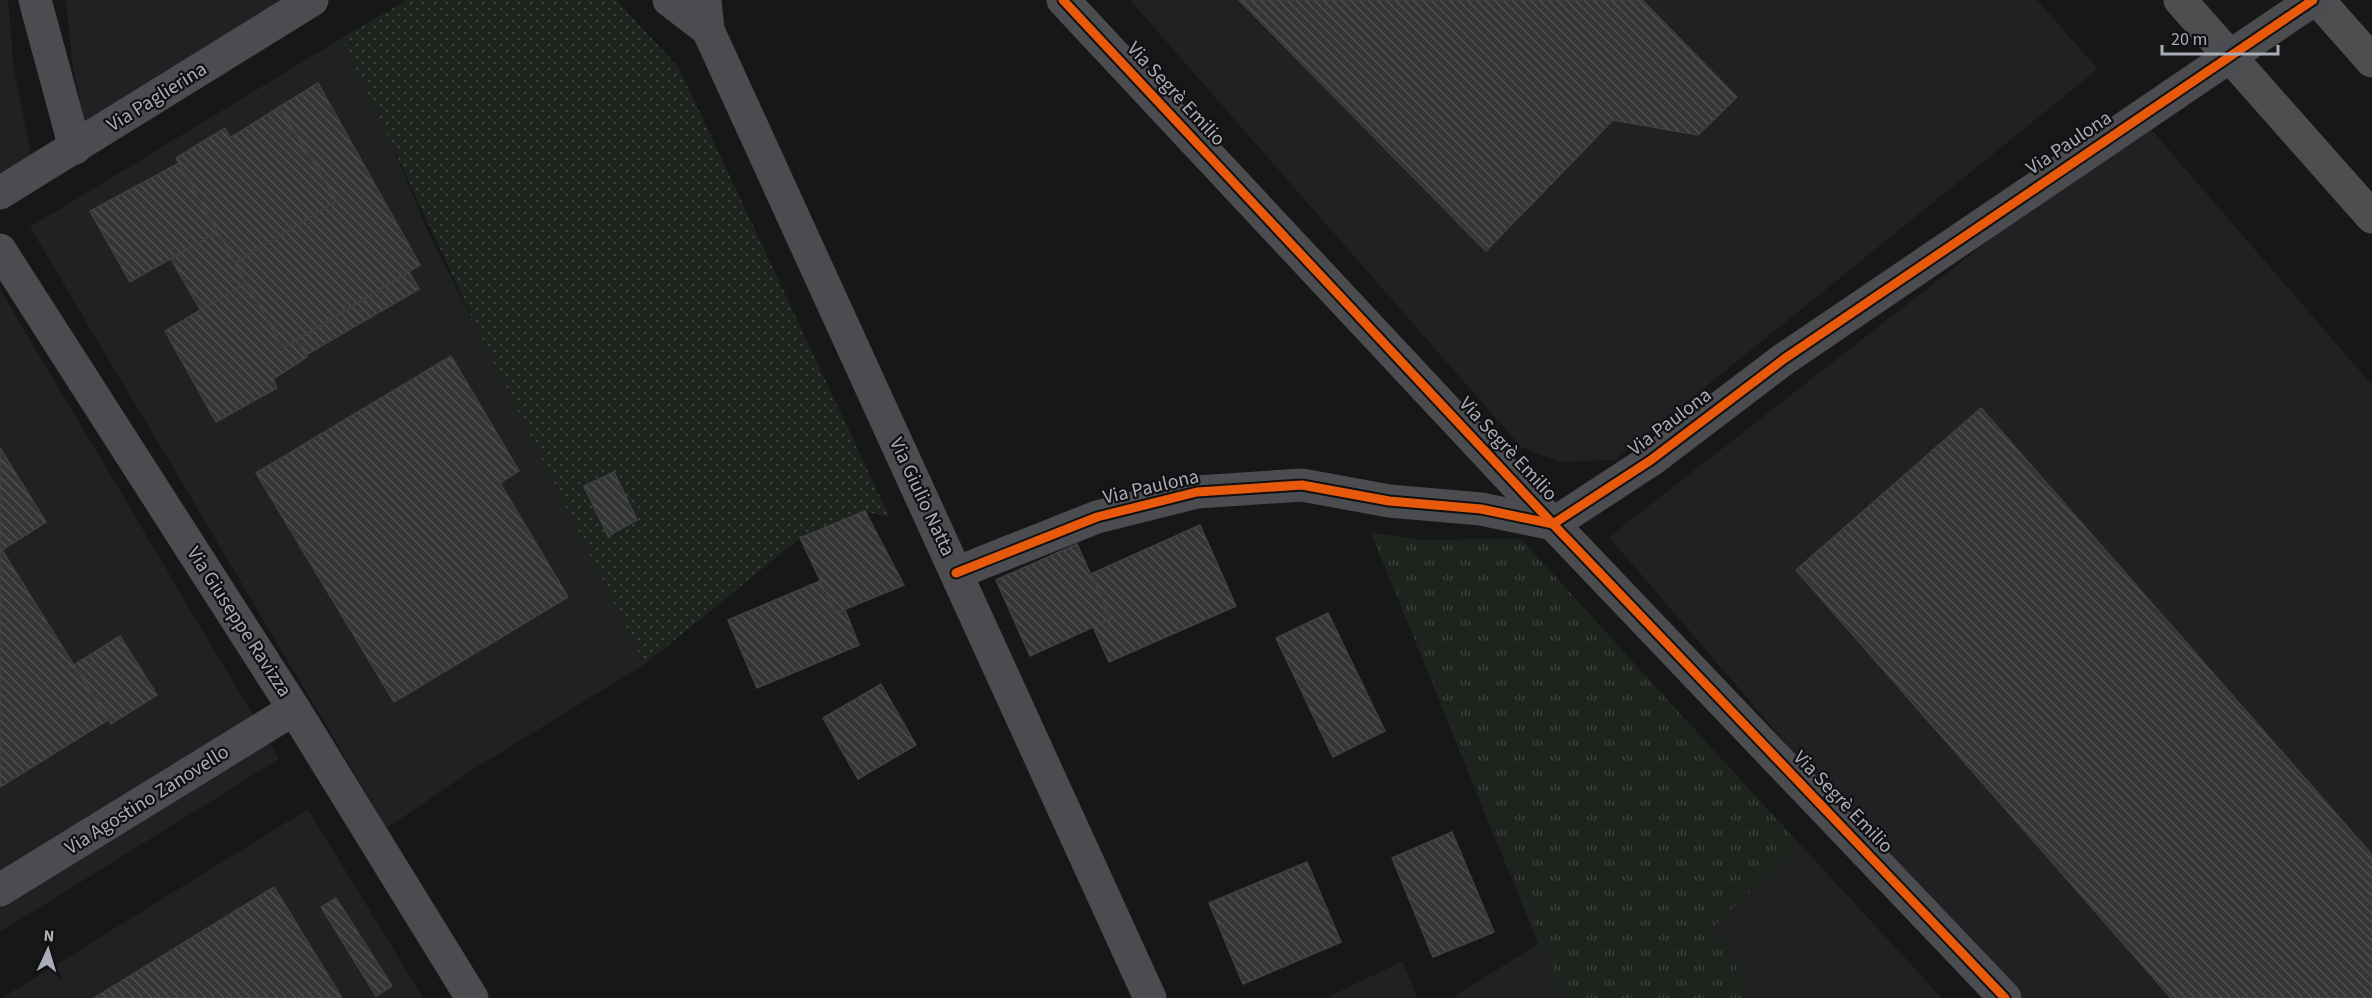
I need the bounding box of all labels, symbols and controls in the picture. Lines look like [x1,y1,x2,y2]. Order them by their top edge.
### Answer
scale bar [2162,18,2278,56]
text: 20 m [2171,27,2207,52]
street label: Via Segrè Emilio [1120,36,1232,152]
street label: Via Paglierina [102,55,212,139]
street label: Via Paulona [2021,104,2117,182]
street label: Via Paulona [1623,381,1717,463]
street label: Via Segrè Emilio [1452,391,1564,507]
street label: Via Giulio Natta [882,433,962,561]
street label: Via Paulona [1100,462,1202,512]
street label: Via Giuseppe Ravizza [180,541,298,703]
street label: Via Agostino Zanovello [60,738,234,862]
street label: Via Segrè Emilio [1787,744,1899,860]
north arrow [18,920,78,980]
text: N [43,925,55,947]

